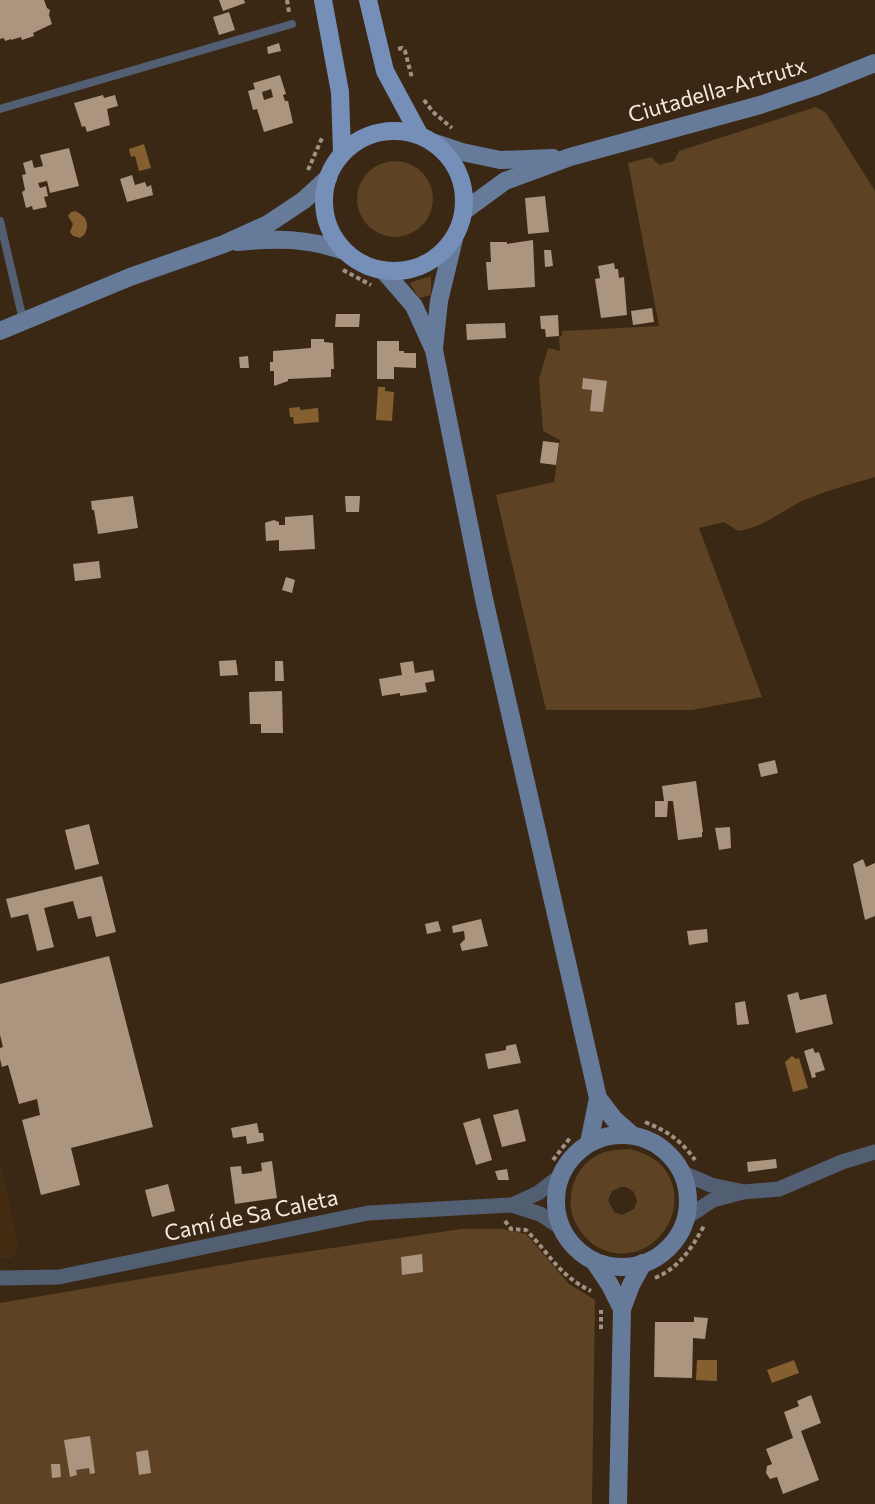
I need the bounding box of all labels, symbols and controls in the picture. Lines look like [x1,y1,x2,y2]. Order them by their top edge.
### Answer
street label: Ciutadella-Artrutx [625,51,809,128]
street label: Camí de Sa Caleta [162,1183,340,1246]

